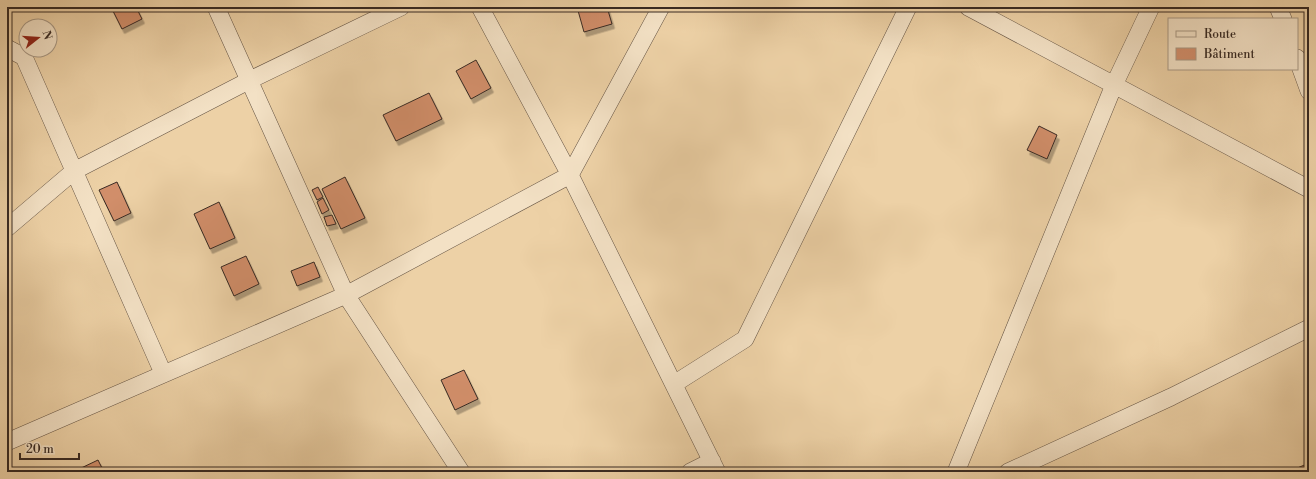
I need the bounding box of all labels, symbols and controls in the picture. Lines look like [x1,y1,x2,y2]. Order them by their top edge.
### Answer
north arrow [18,18,58,58]
legend [1168,18,1298,70]
text: Route [1204,27,1236,42]
text: N [39,29,55,42]
text: Bâtiment [1203,47,1255,62]
scale bar [20,435,79,461]
text: 20 m [26,442,54,457]

